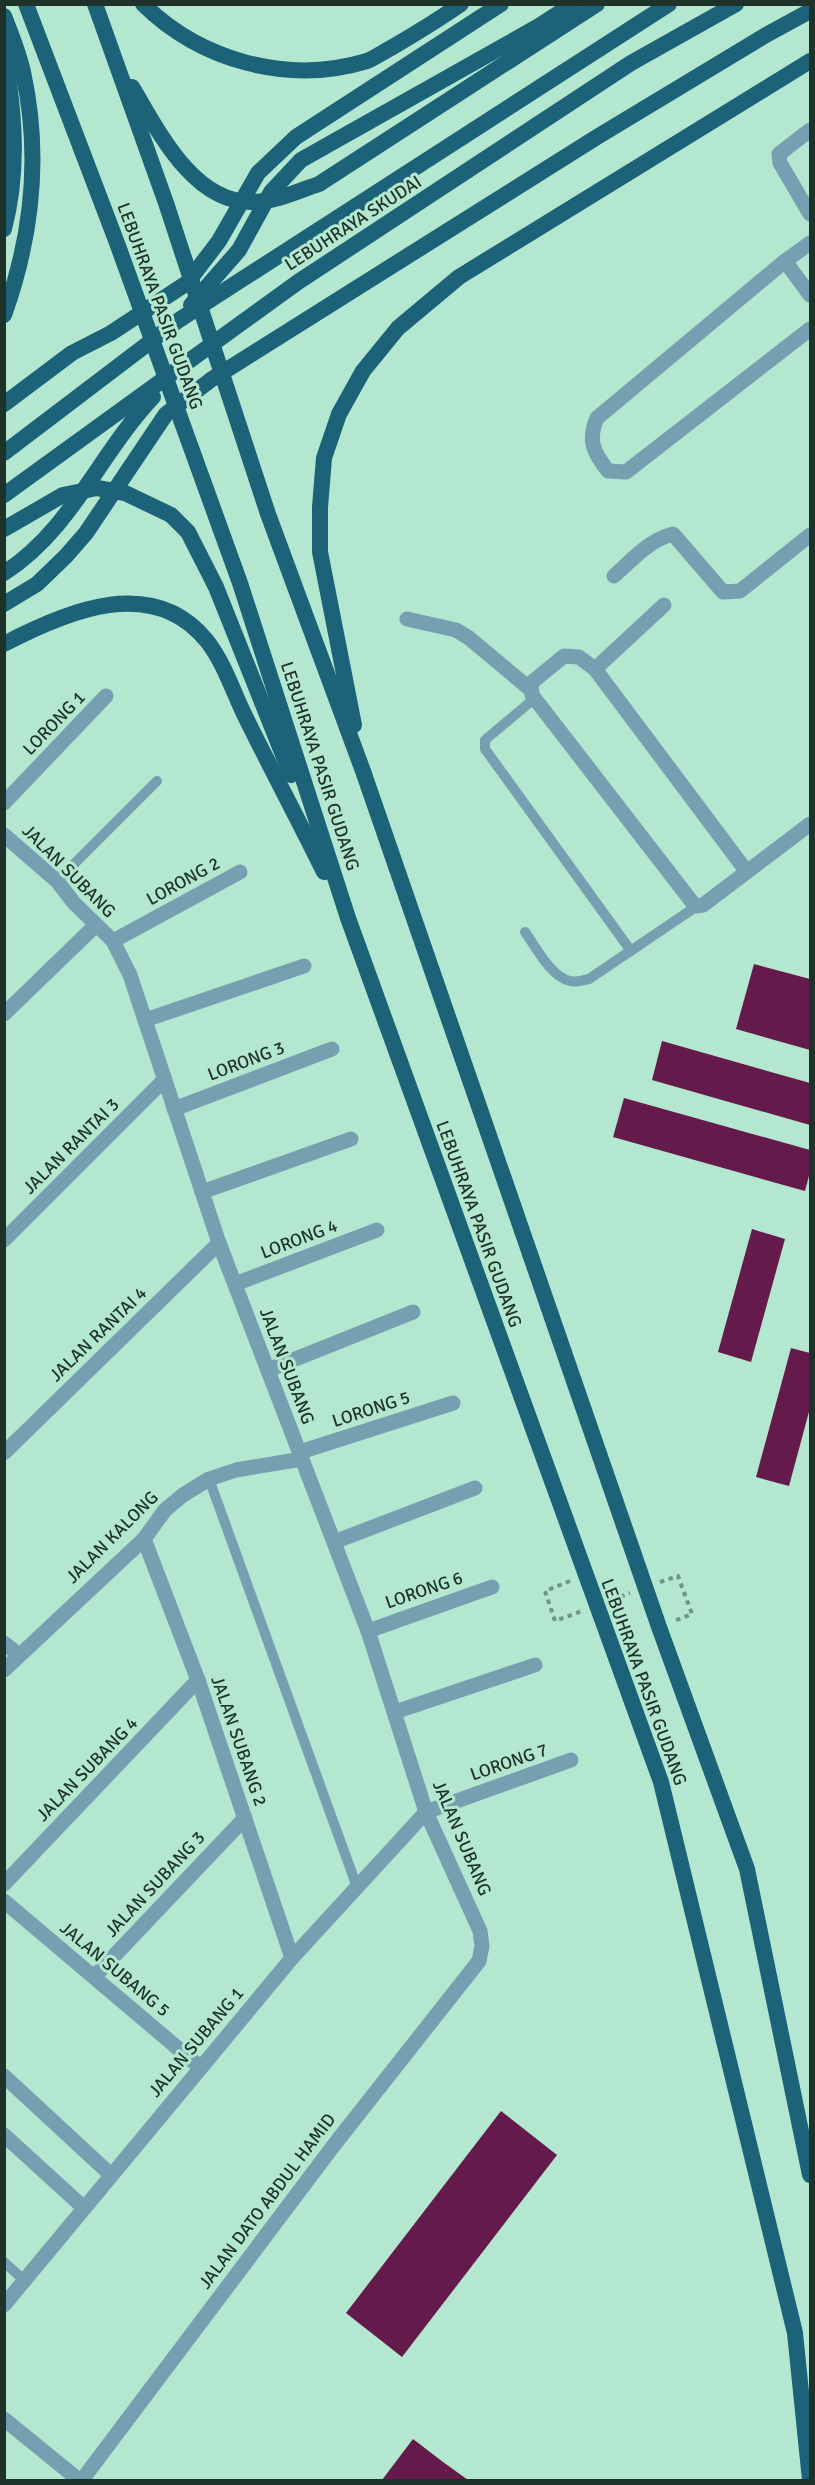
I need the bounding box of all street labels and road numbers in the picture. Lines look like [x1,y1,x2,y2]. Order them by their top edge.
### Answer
street label: LEBUHRAYA SKUDAI [280,171,426,275]
street label: LEBUHRAYA PASIR GUDANG [112,200,208,412]
street label: LEBUHRAYA PASIR GUDANG [276,659,364,873]
street label: LORONG 1 [18,686,90,760]
street label: JALAN SUBANG [18,820,120,922]
street label: LORONG 2 [142,852,224,910]
street label: LORONG 3 [204,1036,288,1086]
street label: JALAN RANTAI 3 [18,1093,124,1199]
street label: LEBUHRAYA PASIR GUDANG [431,1118,527,1330]
street label: LORONG 4 [257,1214,341,1264]
street label: JALAN RANTAI 4 [45,1282,151,1386]
street label: JALAN SUBANG [255,1305,319,1427]
street label: LORONG 5 [329,1386,413,1432]
street label: JALAN KALONG [61,1486,163,1588]
street label: LORONG 6 [382,1566,466,1614]
street label: LEBUHRAYA PASIR GUDANG [596,1576,692,1788]
street label: JALAN SUBANG 2 [206,1673,272,1809]
street label: JALAN SUBANG 4 [32,1712,143,1826]
street label: LORONG 7 [467,1738,551,1786]
street label: JALAN SUBANG [428,1777,496,1899]
street label: JALAN SUBANG 3 [100,1827,210,1941]
street label: JALAN SUBANG 5 [56,1917,174,2021]
street label: JALAN SUBANG 1 [144,1983,248,2101]
street label: JALAN DATO ABDUL HAMID [194,2109,340,2293]

